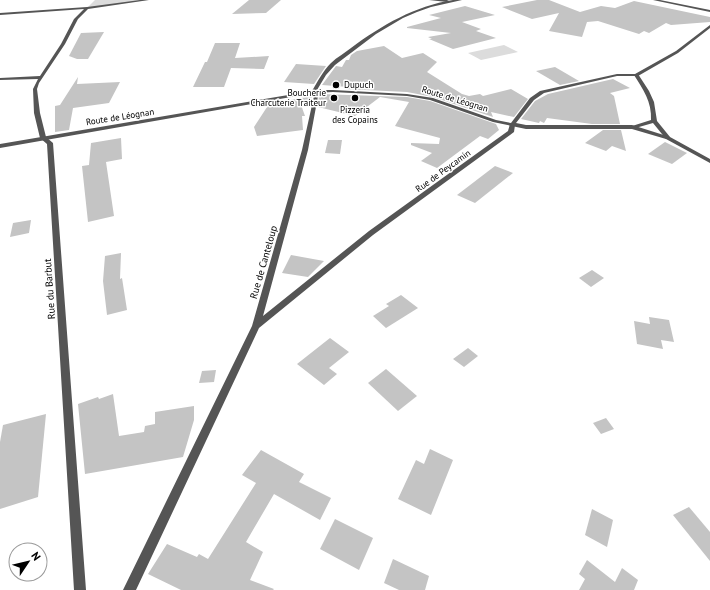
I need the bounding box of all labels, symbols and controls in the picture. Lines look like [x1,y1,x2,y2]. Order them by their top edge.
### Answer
place label: Dupuch [344,79,374,90]
marker: Dupuch [331,80,341,90]
street label: Route de Léognan [421,83,490,114]
place label: Boucherie Charcuterie Traiteur [250,87,326,108]
marker: Boucherie Charcuterie Traiteur [329,93,339,103]
marker: Pizzeria des Copains [350,93,360,103]
place label: Pizzeria des Copains [332,104,378,125]
street label: Route de Léognan [85,106,155,127]
street label: Rue de Peycamin [413,147,472,194]
street label: Rue de Canteloup [247,224,280,300]
street label: Rue du Barbut [41,258,58,320]
north arrow [8,542,48,582]
text: N [28,549,44,563]

